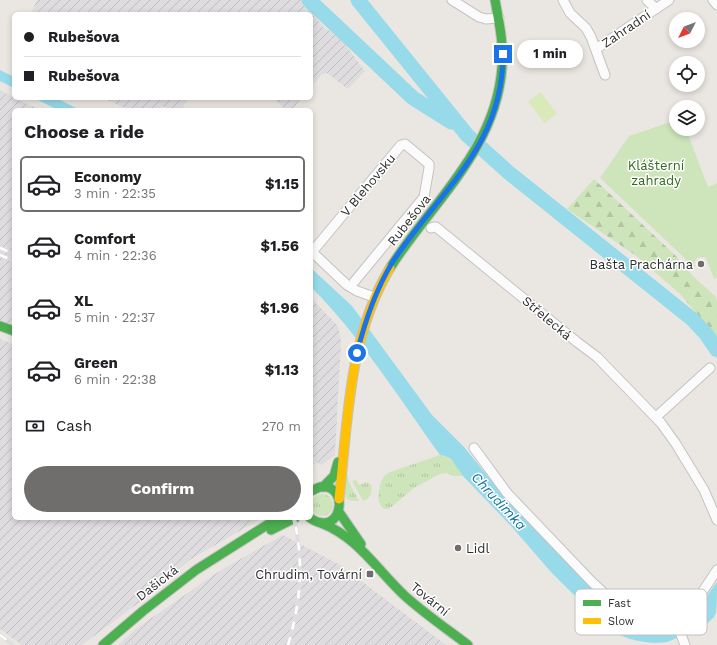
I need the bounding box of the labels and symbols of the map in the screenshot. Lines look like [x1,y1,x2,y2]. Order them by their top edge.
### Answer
street label: Zahradní [599,7,654,51]
north arrow [669,12,705,48]
callout: 1 min [517,40,583,68]
route end [494,45,512,63]
street label: V Blehovsku [337,151,399,219]
park label: Klášterní zahrady [628,158,685,188]
street label: Rubešova [384,191,434,249]
place label: Bašta Prachárna [590,257,694,272]
marker: Bašta Prachárna [696,259,706,269]
street label: Střelecká [519,293,575,343]
route start [348,344,366,362]
water label: Chrudimka [468,469,530,533]
place label: Lidl [466,541,489,556]
marker: Lidl [453,543,463,553]
street label: Dašická [133,562,181,604]
place label: Chrudim, Tovární [255,567,363,582]
marker: Chrudim, Tovární [365,569,375,579]
street label: Tovární [408,579,453,619]
legend [575,589,707,635]
text: Fast [608,597,631,610]
text: Slow [608,615,634,628]

